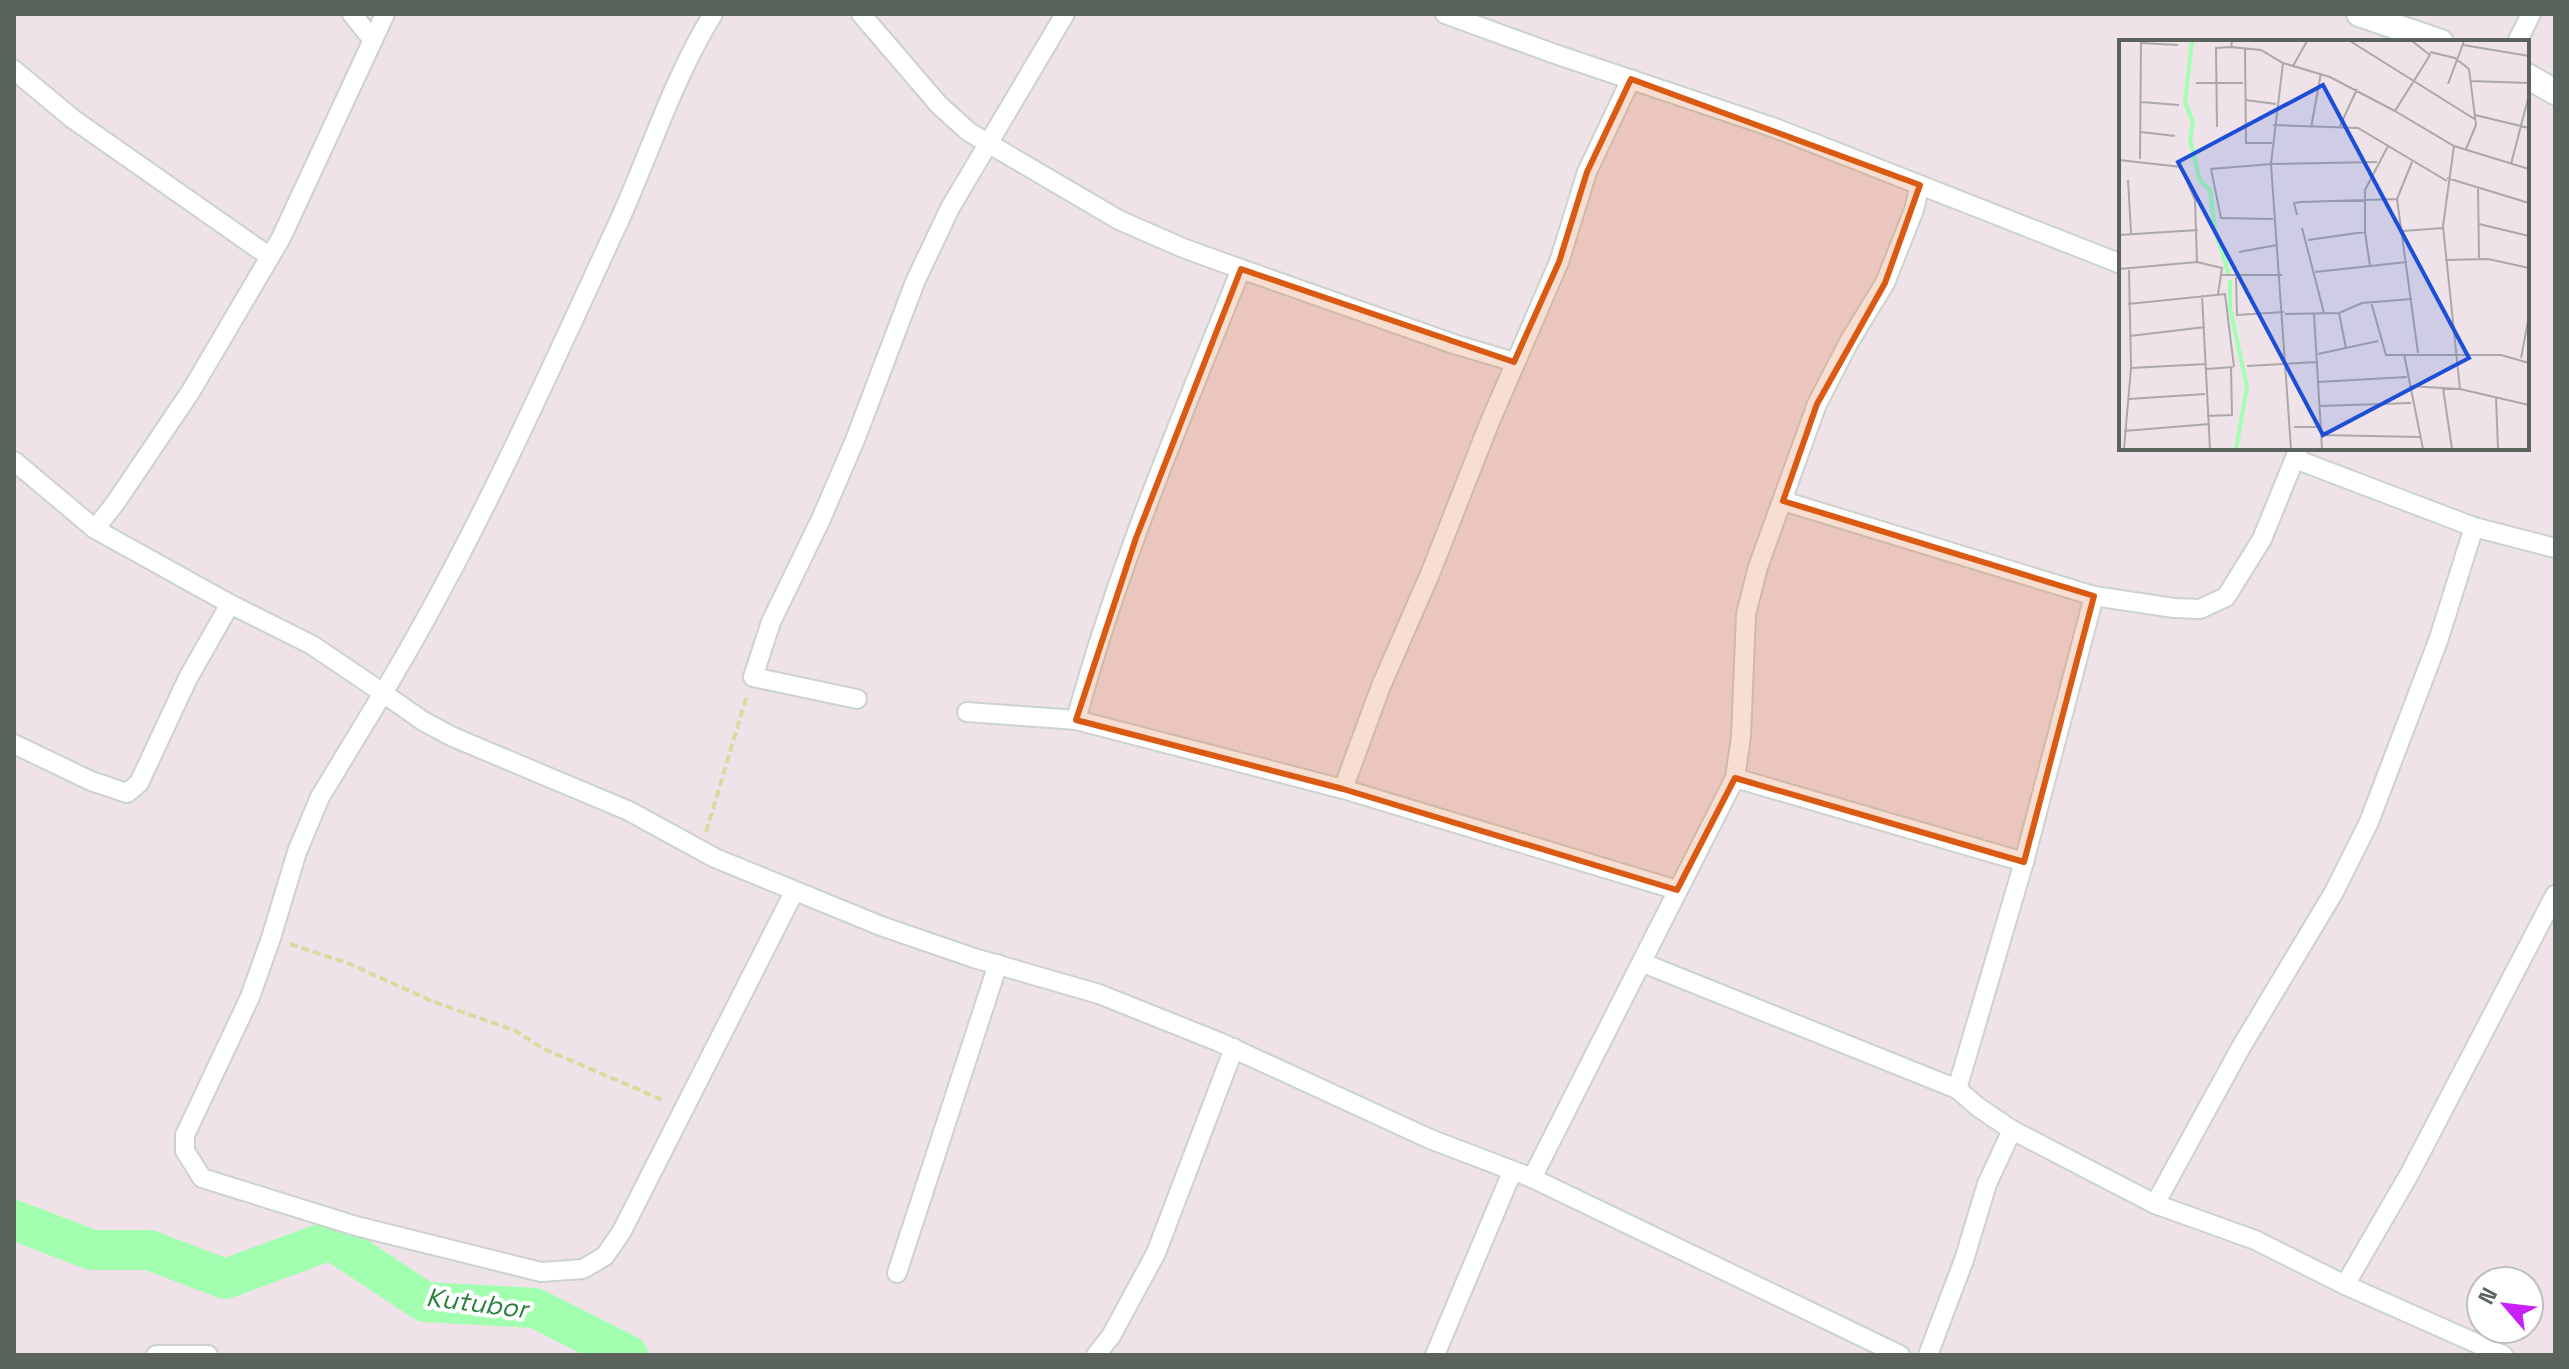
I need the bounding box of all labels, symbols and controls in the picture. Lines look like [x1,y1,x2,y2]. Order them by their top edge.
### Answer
inset map [2119,40,2529,450]
north arrow [2465,1265,2545,1345]
water label: Kutubor [424,1280,533,1326]
text: N [2472,1283,2503,1309]

